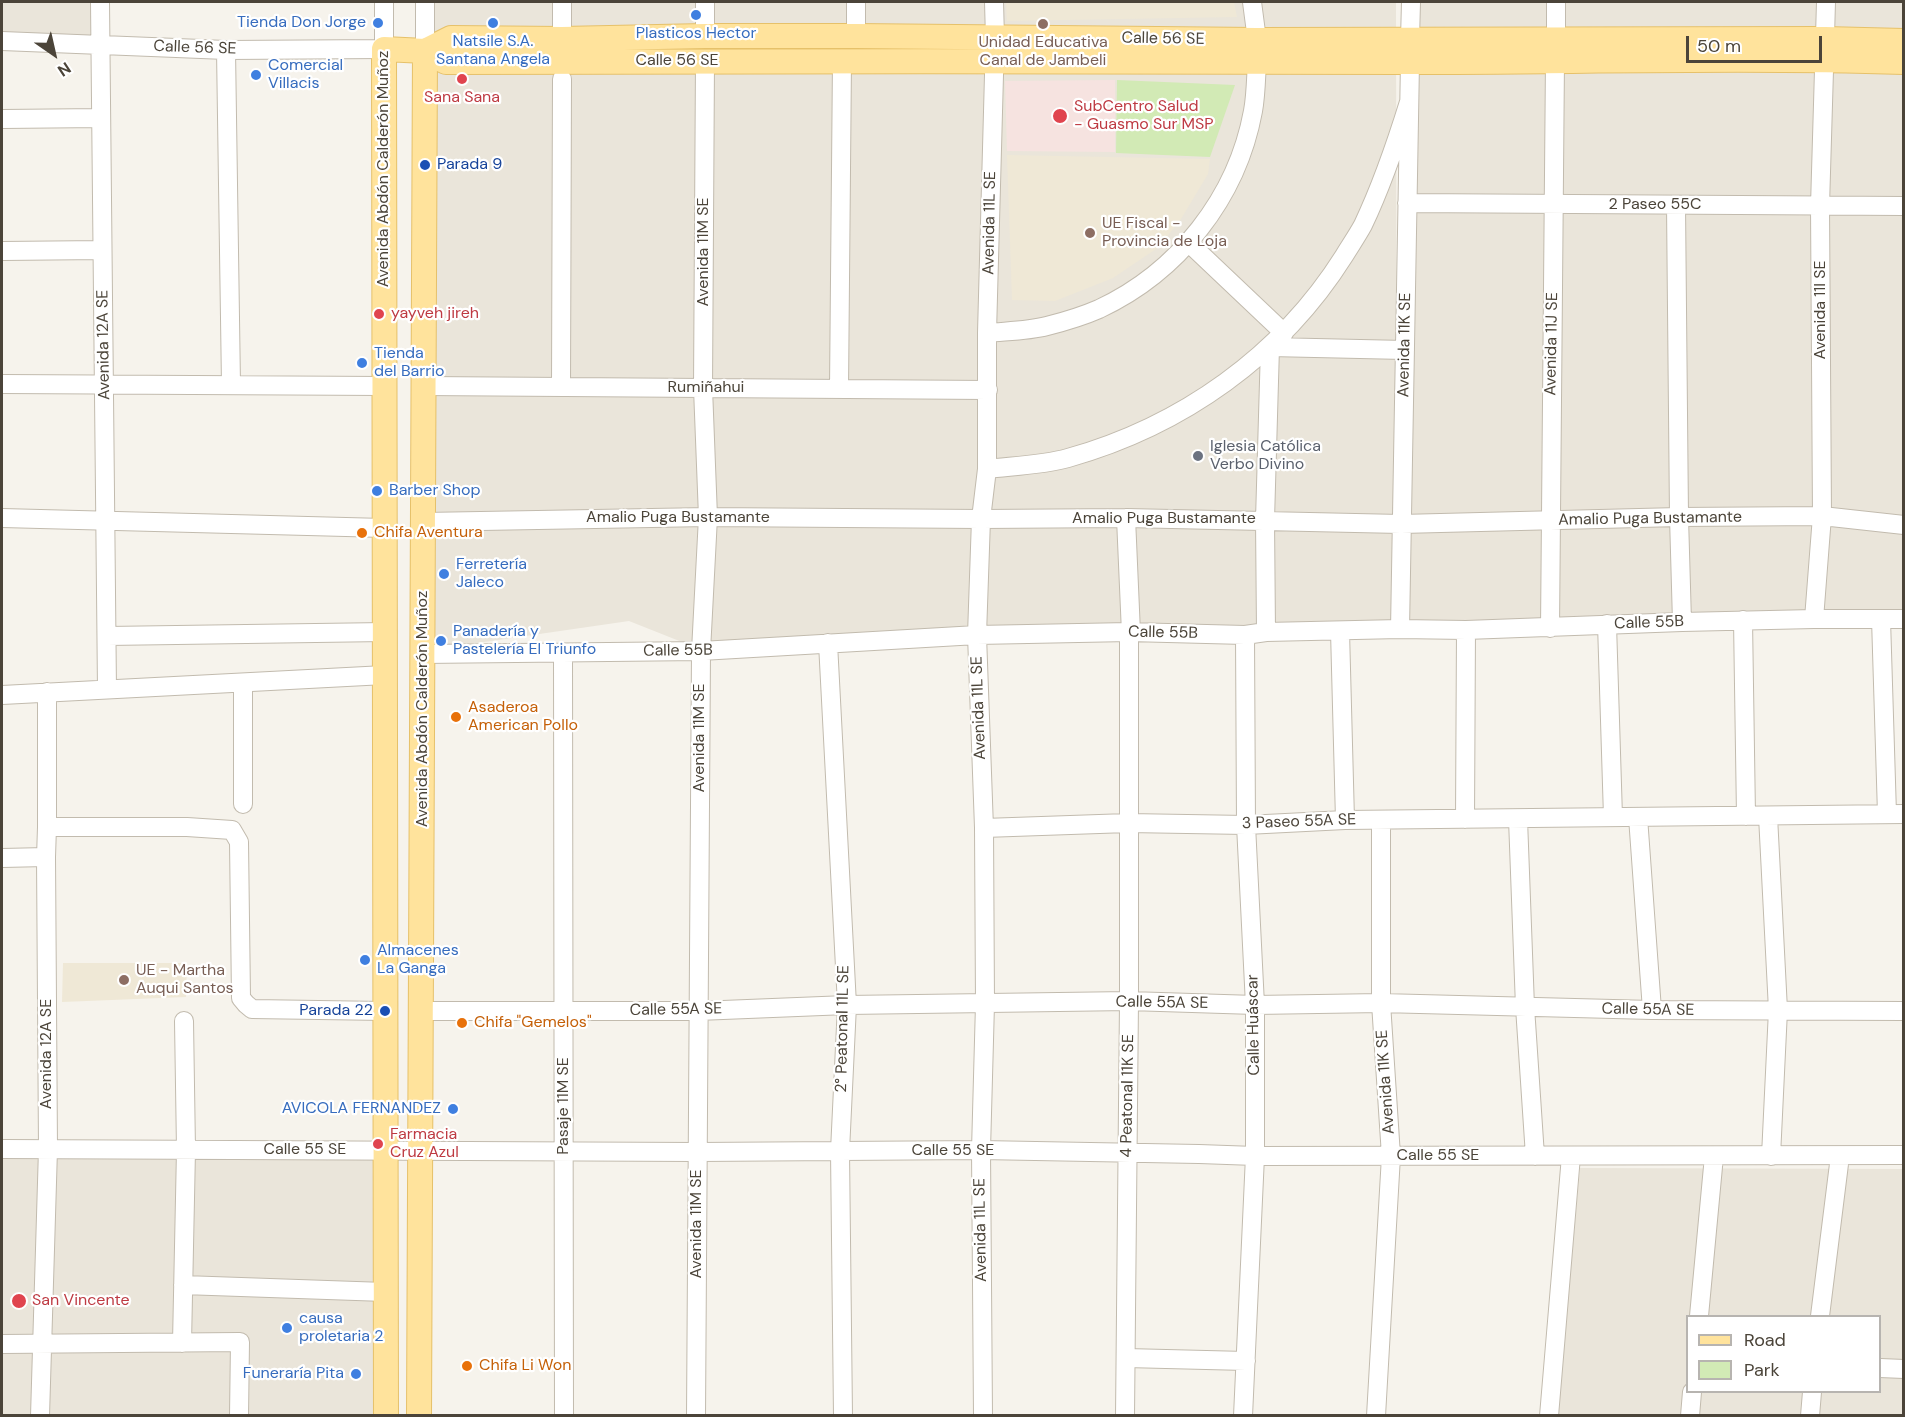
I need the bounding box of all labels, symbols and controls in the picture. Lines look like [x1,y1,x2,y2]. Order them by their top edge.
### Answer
marker: Plasticos Hector [689,8,703,22]
place label: Tienda Don Jorge [237,13,366,33]
marker: Tienda Don Jorge [371,16,385,30]
marker: Natsile S.A. Santana Angela [486,16,500,30]
marker: Unidad Educativa Canal de Jambeli [1036,17,1050,31]
north arrow [24,24,84,84]
place label: Plasticos Hector [636,24,756,44]
scale bar [1689,24,1826,62]
street label: Calle 56 SE [1121,29,1205,49]
place label: Natsile S.A. Santana Angela [436,32,550,70]
place label: Unidad Educativa Canal de Jambeli [978,33,1108,71]
text: 50 m [1697,34,1741,58]
street label: Calle 56 SE [153,37,237,59]
street label: Avenida Abdón Calderón Muñoz [374,51,394,287]
street label: Calle 56 SE [635,51,719,71]
place label: Comercial Villacis [268,56,343,94]
text: N [54,57,75,81]
marker: Comercial Villacis [249,68,263,82]
marker: Sana Sana [455,72,469,86]
place label: Sana Sana [424,88,500,108]
place label: SubCentro Salud - Guasmo Sur MSP [1074,97,1214,135]
marker: SubCentro Salud - Guasmo Sur MSP [1051,107,1069,125]
place label: Parada 9 [437,155,502,175]
marker: Parada 9 [418,158,432,172]
street label: Avenida 11L SE [979,171,1001,275]
street label: 2 Paseo 55C [1609,195,1701,215]
street label: Avenida 11M SE [694,198,714,306]
place label: UE Fiscal - Provincia de Loja [1102,214,1227,252]
marker: UE Fiscal - Provincia de Loja [1083,226,1097,240]
street label: Avenida 11I SE [1811,260,1831,360]
street label: Avenida 12A SE [93,290,115,400]
street label: Avenida 11K SE [1394,292,1416,398]
street label: Avenida 11J SE [1541,292,1563,396]
place label: yayveh jireh [391,304,479,324]
marker: yayveh jireh [372,307,386,321]
place label: Tienda del Barrio [374,344,444,382]
marker: Tienda del Barrio [355,356,369,370]
street label: Rumiñahui [668,378,744,398]
place label: Iglesia Católica Verbo Divino [1210,437,1321,475]
marker: Iglesia Católica Verbo Divino [1191,449,1205,463]
place label: Barber Shop [389,481,481,501]
marker: Barber Shop [370,484,384,498]
street label: Amalio Puga Bustamante [586,508,770,528]
street label: Amalio Puga Bustamante [1558,508,1742,530]
street label: Amalio Puga Bustamante [1072,509,1256,529]
place label: Chifa Aventura [374,523,483,543]
marker: Chifa Aventura [355,526,369,540]
place label: Ferretería Jaleco [456,555,527,593]
marker: Ferretería Jaleco [437,567,451,581]
street label: Avenida Abdón Calderón Muñoz [413,591,433,827]
street label: Calle 55B [1614,612,1684,634]
place label: Panadería y Pastelería El Triunfo [453,622,596,660]
street label: Calle 55B [1128,623,1198,643]
marker: Panadería y Pastelería El Triunfo [434,634,448,648]
street label: Calle 55B [643,641,713,661]
street label: Avenida 11L SE [968,656,990,760]
street label: Avenida 11M SE [690,684,710,792]
place label: Asaderoa American Pollo [468,698,578,736]
marker: Asaderoa American Pollo [449,710,463,724]
street label: 3 Paseo 55A SE [1242,810,1356,834]
place label: Almacenes La Ganga [377,941,459,979]
marker: Almacenes La Ganga [358,953,372,967]
place label: UE - Martha Auqui Santos [136,961,234,999]
street label: 2° Peatonal 11L SE [832,965,854,1093]
marker: UE - Martha Auqui Santos [117,973,131,987]
street label: Calle Huáscar [1244,974,1264,1076]
street label: Calle 55A SE [1115,993,1209,1013]
street label: Avenida 12A SE [37,999,57,1109]
street label: Calle 55A SE [629,1000,723,1020]
street label: Calle 55A SE [1601,1000,1695,1020]
place label: Parada 22 [299,1001,373,1021]
marker: Parada 22 [378,1004,392,1018]
place label: Chifa "Gemelos" [474,1013,592,1033]
marker: Chifa "Gemelos" [455,1016,469,1030]
street label: Avenida 11K SE [1373,1029,1399,1135]
street label: 4 Peatonal 11K SE [1117,1034,1139,1158]
street label: Pasaje 11M SE [554,1057,574,1155]
place label: AVICOLA FERNANDEZ [282,1099,441,1119]
marker: AVICOLA FERNANDEZ [446,1102,460,1116]
place label: Farmacia Cruz Azul [390,1125,459,1163]
marker: Farmacia Cruz Azul [371,1137,385,1151]
street label: Calle 55 SE [264,1140,346,1160]
street label: Calle 55 SE [912,1141,994,1161]
street label: Calle 55 SE [1397,1146,1479,1166]
street label: Avenida 11M SE [687,1170,707,1278]
street label: Avenida 11L SE [970,1178,992,1282]
place label: San Vincente [32,1291,130,1311]
marker: San Vincente [10,1292,28,1310]
place label: causa proletaria 2 [299,1309,383,1347]
legend [1686,1315,1881,1393]
marker: causa proletaria 2 [280,1321,294,1335]
text: Road [1744,1328,1786,1352]
place label: Chifa Li Won [479,1356,571,1376]
text: Park [1744,1358,1780,1382]
marker: Chifa Li Won [460,1359,474,1373]
place label: Funeraría Pita [243,1364,344,1384]
marker: Funeraría Pita [349,1367,363,1381]

